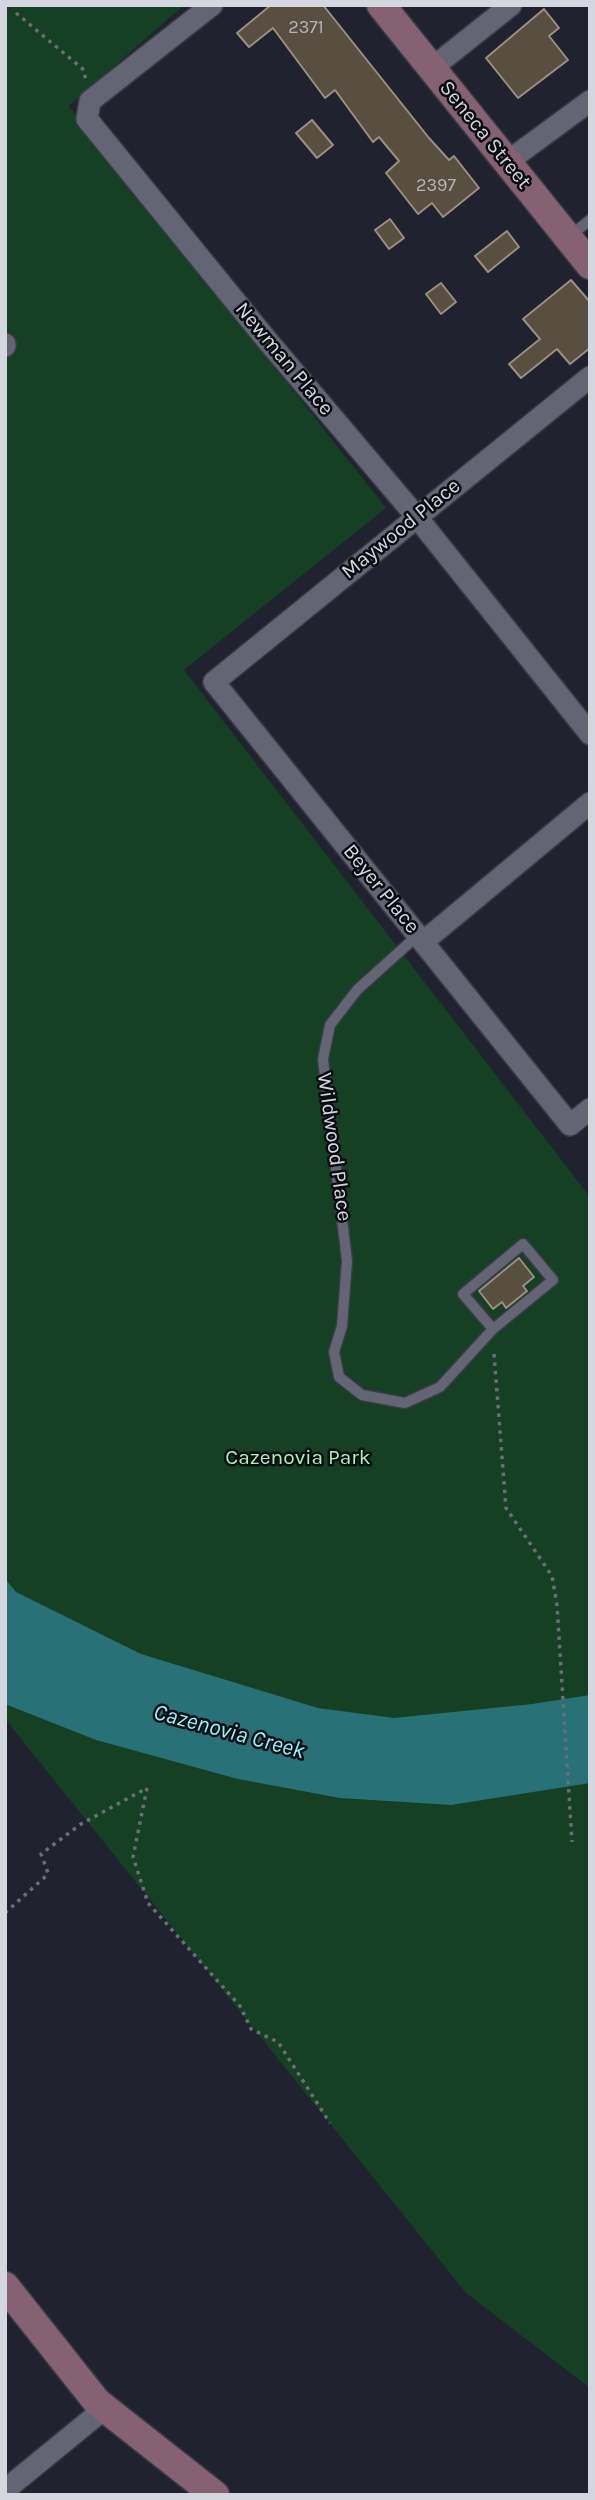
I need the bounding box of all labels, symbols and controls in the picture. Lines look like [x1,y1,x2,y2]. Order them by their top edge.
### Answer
house number: 2371 [288,17,324,39]
street label: Seneca Street [434,76,536,194]
house number: 2397 [416,175,456,197]
street label: Newman Place [229,297,339,421]
street label: Maywood Place [337,473,465,585]
street label: Beyer Place [337,839,425,939]
street label: Wildwood Place [311,1071,357,1223]
park label: Cazenovia Park [225,1445,371,1471]
water label: Cazenovia Creek [150,1699,308,1765]

